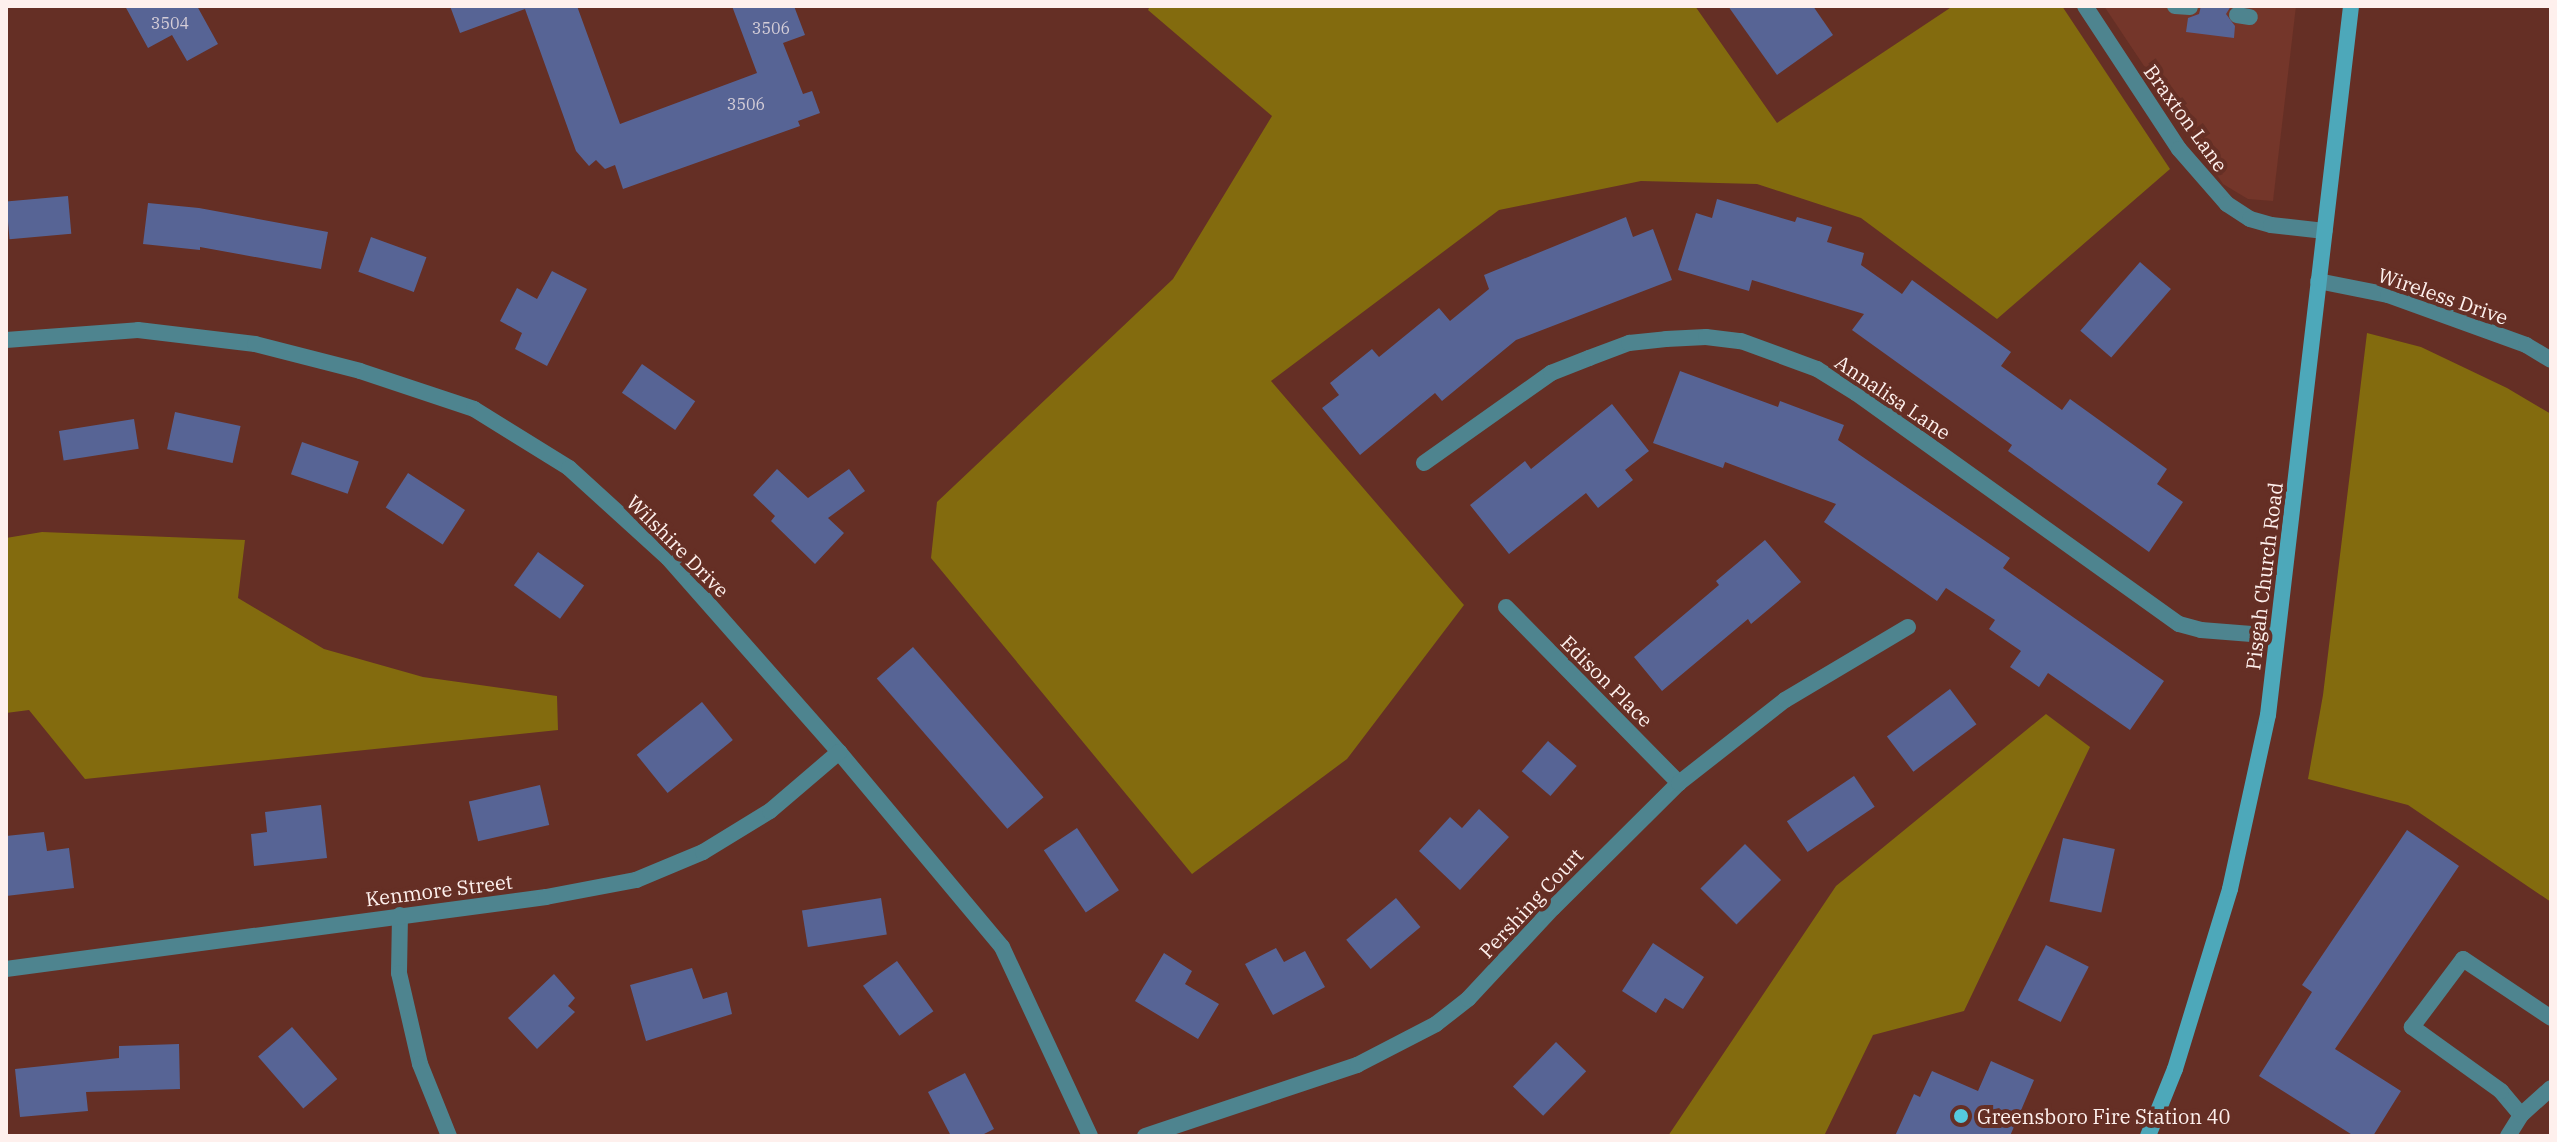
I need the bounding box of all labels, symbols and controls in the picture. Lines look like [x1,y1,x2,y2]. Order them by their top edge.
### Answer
house number: 3504 [151,13,189,33]
house number: 3506 [752,18,790,38]
street label: Braxton Lane [2139,60,2233,176]
house number: 3506 [727,94,765,114]
street label: Wireless Drive [2375,262,2511,330]
street label: Annalisa Lane [1831,350,1955,444]
street label: Pisgah Church Road [2241,481,2287,671]
street label: Wilshire Drive [622,490,734,602]
street label: Edison Place [1556,630,1658,732]
street label: Pershing Court [1474,843,1588,963]
street label: Kenmore Street [364,869,514,911]
place label: Greensboro Fire Station 40 [1977,1104,2231,1128]
marker: Greensboro Fire Station 40 [1952,1107,1970,1125]

